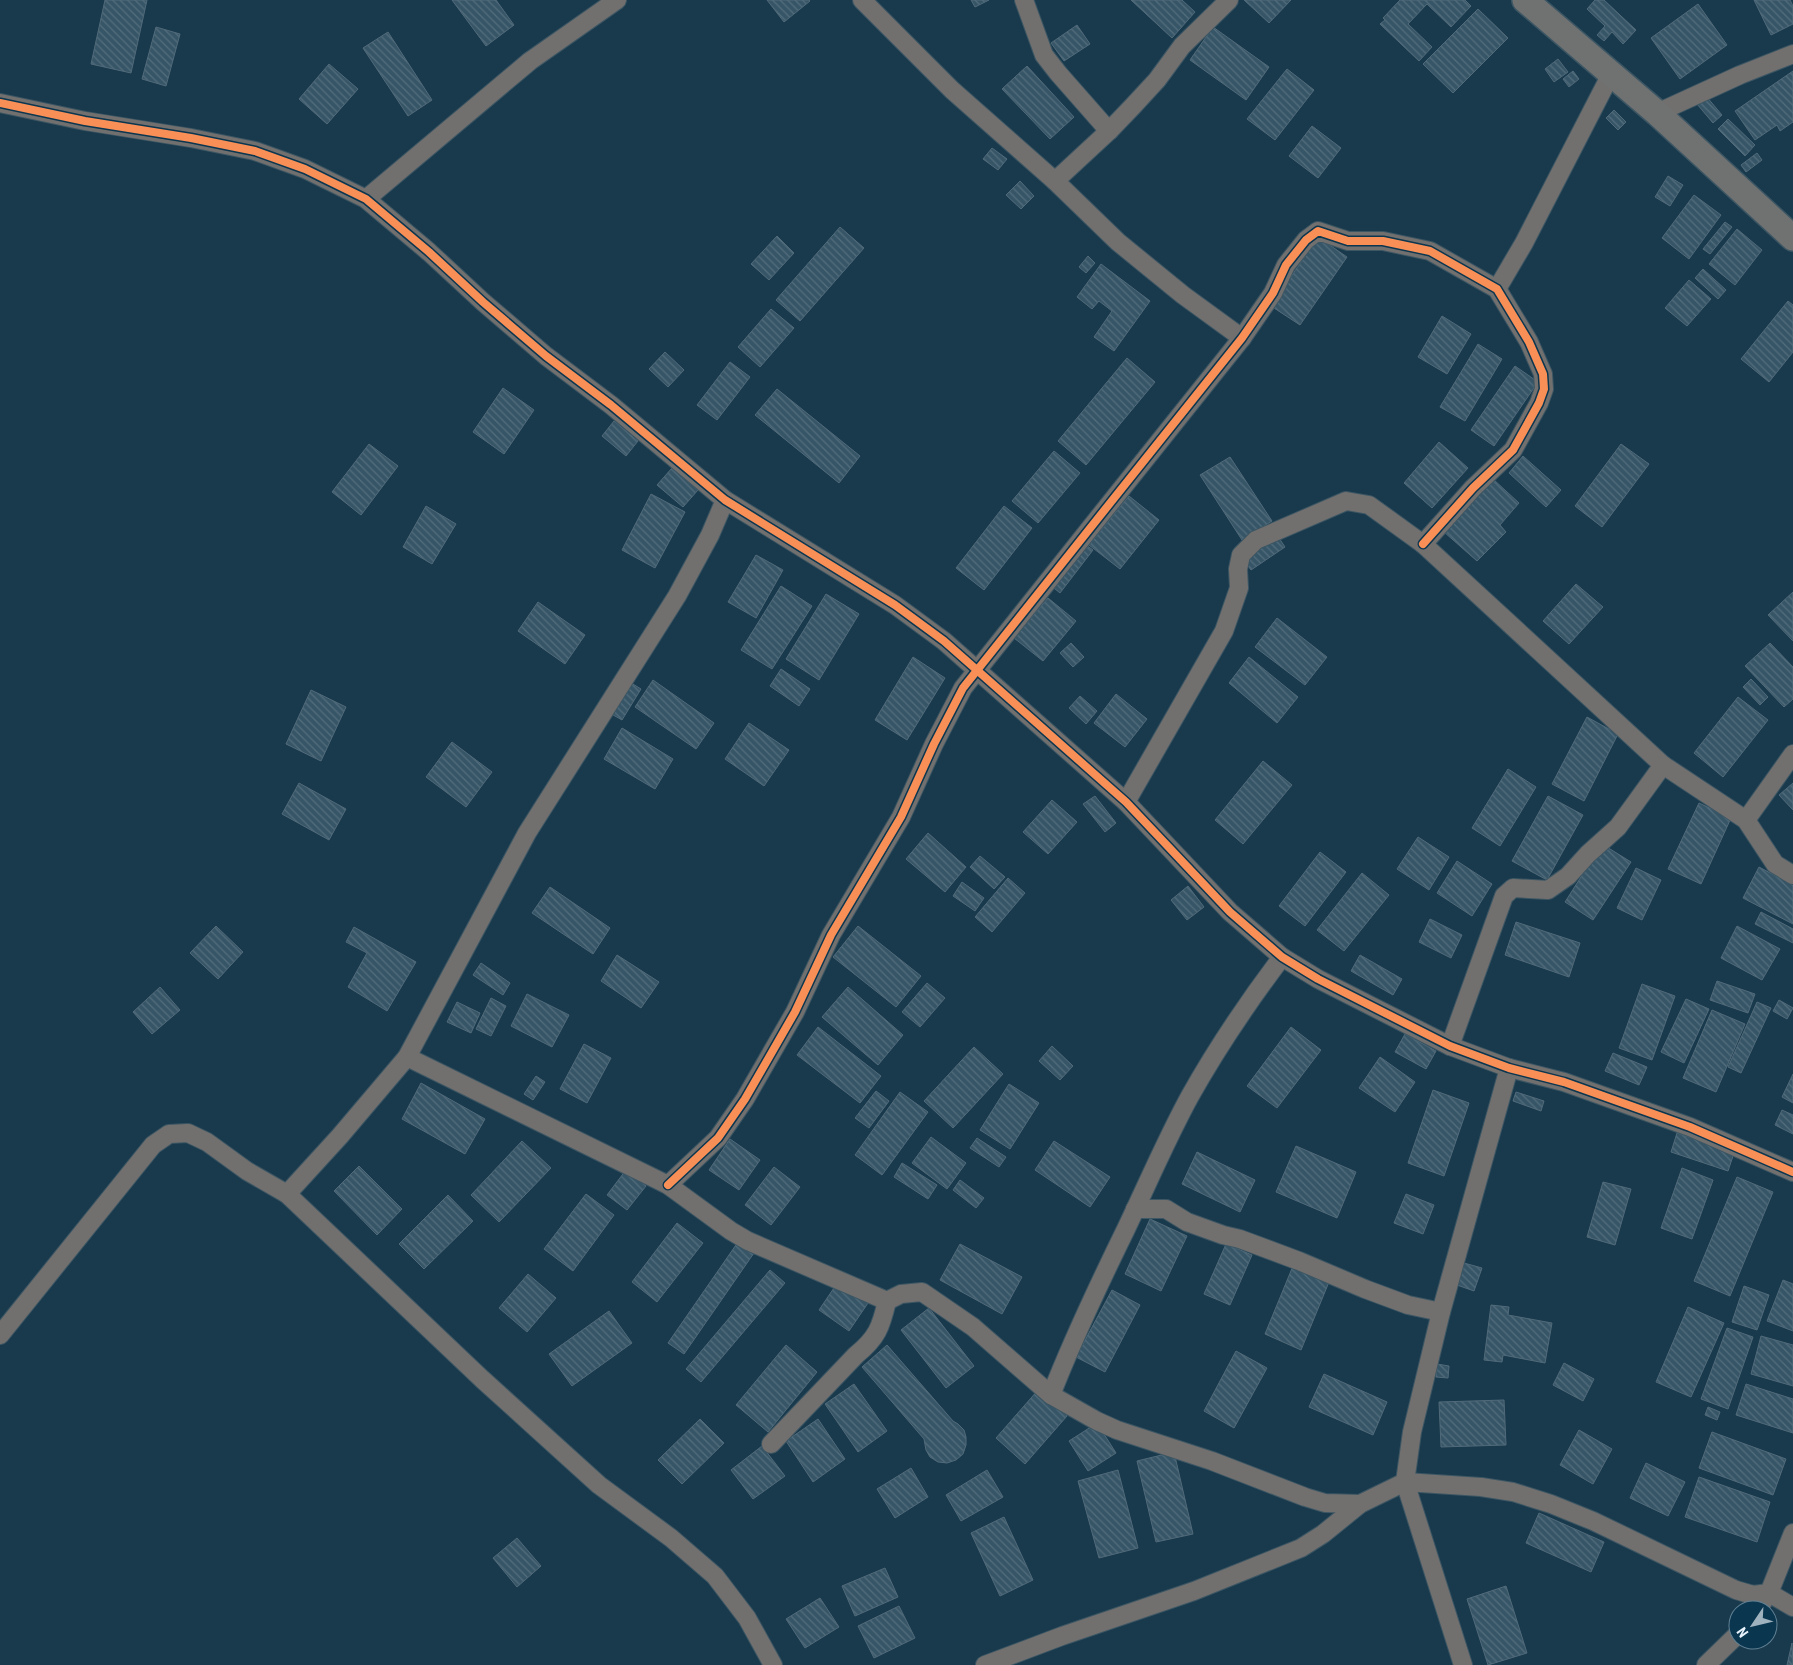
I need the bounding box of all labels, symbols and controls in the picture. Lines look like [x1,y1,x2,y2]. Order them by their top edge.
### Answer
north arrow [1728,1600,1778,1650]
text: N [1733,1624,1751,1641]

